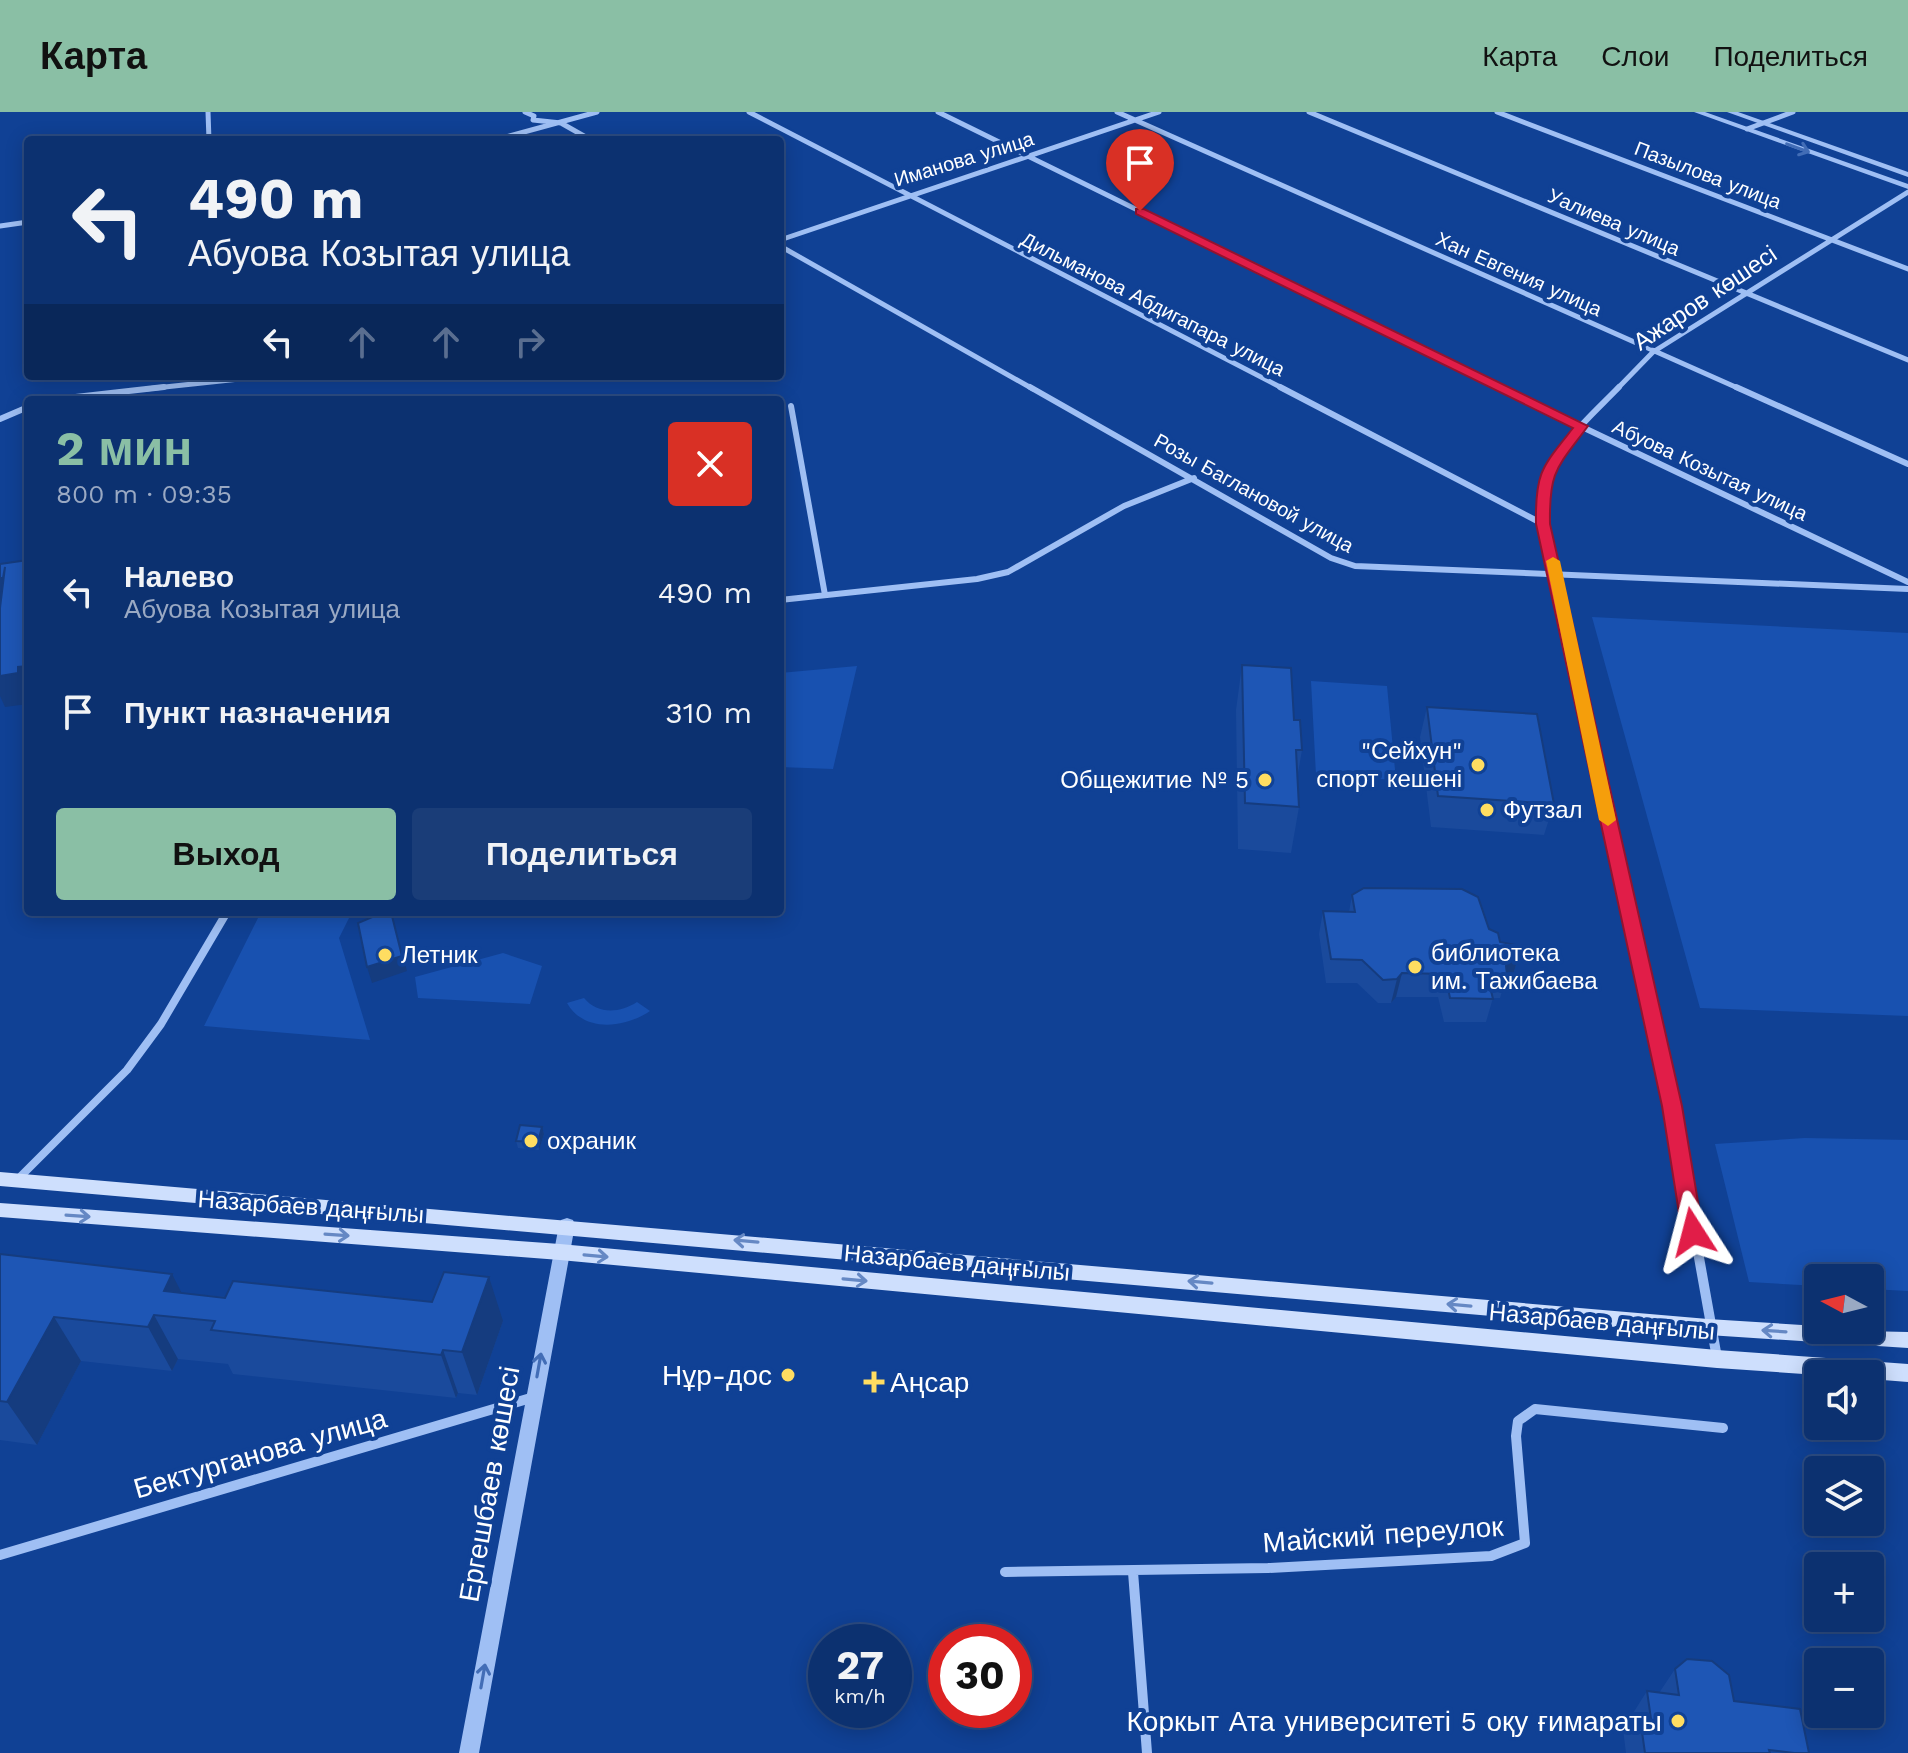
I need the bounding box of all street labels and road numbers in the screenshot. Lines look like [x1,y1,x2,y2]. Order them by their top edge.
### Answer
street label: Иманова улица [891,126,1038,192]
street label: Пазылова улица [1631,136,1786,214]
street label: Уалиева улица [1544,183,1684,261]
street label: Дильманова Абдигапара улица [1017,227,1290,382]
street label: Хан Евгения улица [1432,227,1606,322]
street label: Ажаров көшесі [1628,240,1782,356]
street label: Абуова Козытая улица [1609,414,1812,526]
street label: Розы Баглановой улица [1150,428,1359,558]
street label: Назарбаев даңғылы [197,1185,425,1229]
street label: Назарбаев даңғылы [843,1239,1071,1287]
street label: Назарбаев даңғылы [1488,1298,1716,1346]
street label: Ергешбаев көшесі [452,1364,526,1605]
street label: Бектурганова улица [130,1401,391,1505]
street label: Майский переулок [1261,1510,1505,1559]

